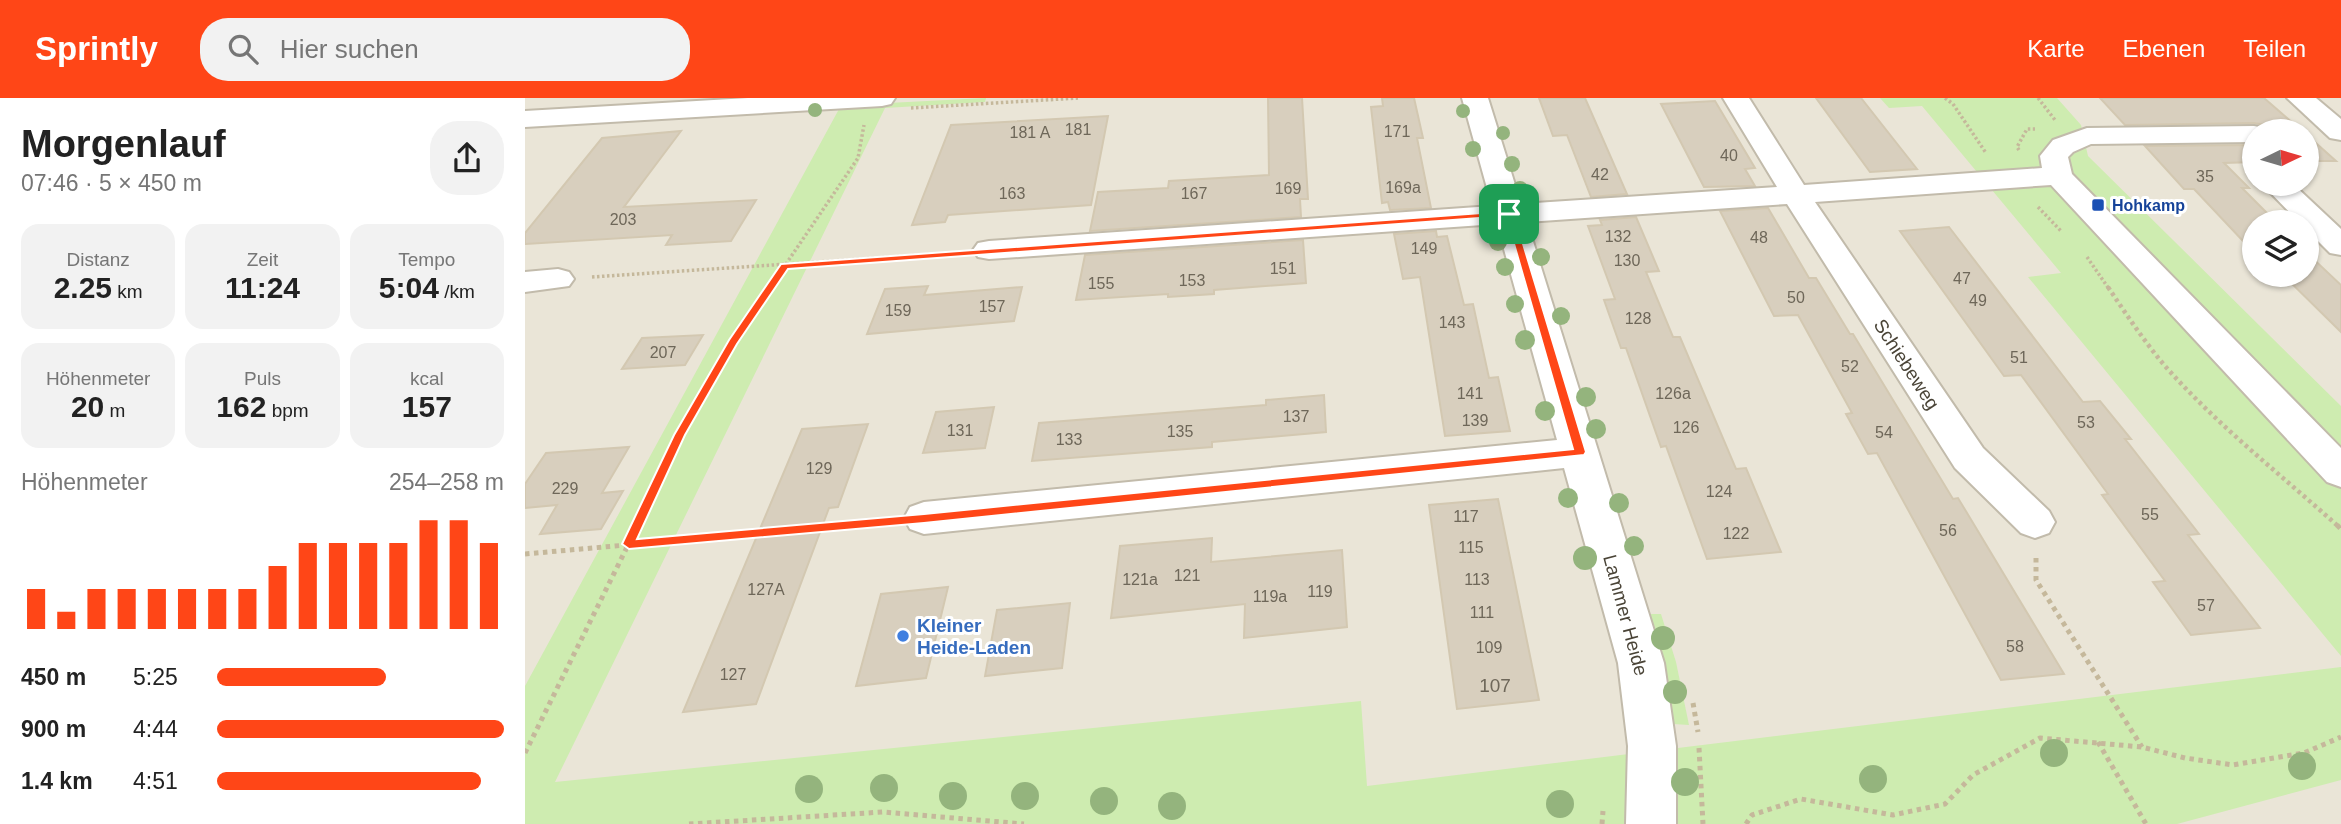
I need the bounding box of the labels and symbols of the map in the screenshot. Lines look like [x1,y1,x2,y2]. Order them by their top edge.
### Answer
north arrow [2242,119,2319,196]
house number: 181 [1065,121,1091,138]
house number: 171 [1384,123,1410,140]
house number: 181 A [1010,124,1051,141]
house number: 40 [1720,147,1738,164]
house number: 42 [1591,166,1609,183]
house number: 35 [2196,168,2214,185]
house number: 169a [1385,179,1421,196]
house number: 169 [1275,180,1301,197]
pin [1479,184,1539,244]
house number: 163 [999,185,1025,202]
house number: 167 [1181,185,1207,202]
marker: Hohkamp [2090,197,2106,213]
place label: Hohkamp [2112,197,2185,214]
house number: 203 [610,211,636,228]
house number: 132 [1605,228,1631,245]
house number: 48 [1750,229,1768,246]
house number: 149 [1411,240,1437,257]
house number: 130 [1614,252,1640,269]
house number: 151 [1270,260,1296,277]
house number: 47 [1953,270,1971,287]
house number: 153 [1179,272,1205,289]
house number: 155 [1088,275,1114,292]
house number: 50 [1787,289,1805,306]
house number: 49 [1969,292,1987,309]
house number: 157 [979,298,1005,315]
house number: 159 [885,302,911,319]
house number: 128 [1625,310,1651,327]
house number: 143 [1439,314,1465,331]
street label: Schiebeweg [1870,315,1944,413]
house number: 207 [650,344,676,361]
house number: 51 [2010,349,2028,366]
house number: 52 [1841,358,1859,375]
house number: 141 [1457,385,1483,402]
house number: 126a [1655,385,1691,402]
house number: 137 [1283,408,1309,425]
house number: 139 [1462,412,1488,429]
house number: 53 [2077,414,2095,431]
house number: 126 [1673,419,1699,436]
house number: 131 [947,422,973,439]
house number: 135 [1167,423,1193,440]
house number: 54 [1875,424,1893,441]
house number: 133 [1056,431,1082,448]
house number: 129 [806,460,832,477]
house number: 229 [552,480,578,497]
house number: 124 [1706,483,1732,500]
house number: 55 [2141,506,2159,523]
house number: 117 [1453,508,1479,525]
house number: 56 [1939,522,1957,539]
house number: 122 [1723,525,1749,542]
house number: 115 [1458,539,1484,556]
street label: Lammer Heide [1599,552,1652,678]
house number: 121 [1174,567,1200,584]
house number: 121a [1122,571,1158,588]
house number: 113 [1464,571,1490,588]
house number: 127A [747,581,785,598]
house number: 119 [1307,583,1333,600]
house number: 119a [1253,588,1287,605]
house number: 57 [2197,597,2215,614]
house number: 111 [1470,604,1494,621]
place label: Kleiner Heide-Laden [917,615,1031,658]
marker: Kleiner Heide-Laden [895,628,911,644]
house number: 58 [2006,638,2024,655]
house number: 109 [1476,639,1502,656]
house number: 127 [720,666,746,683]
house number: 107 [1479,675,1511,696]

